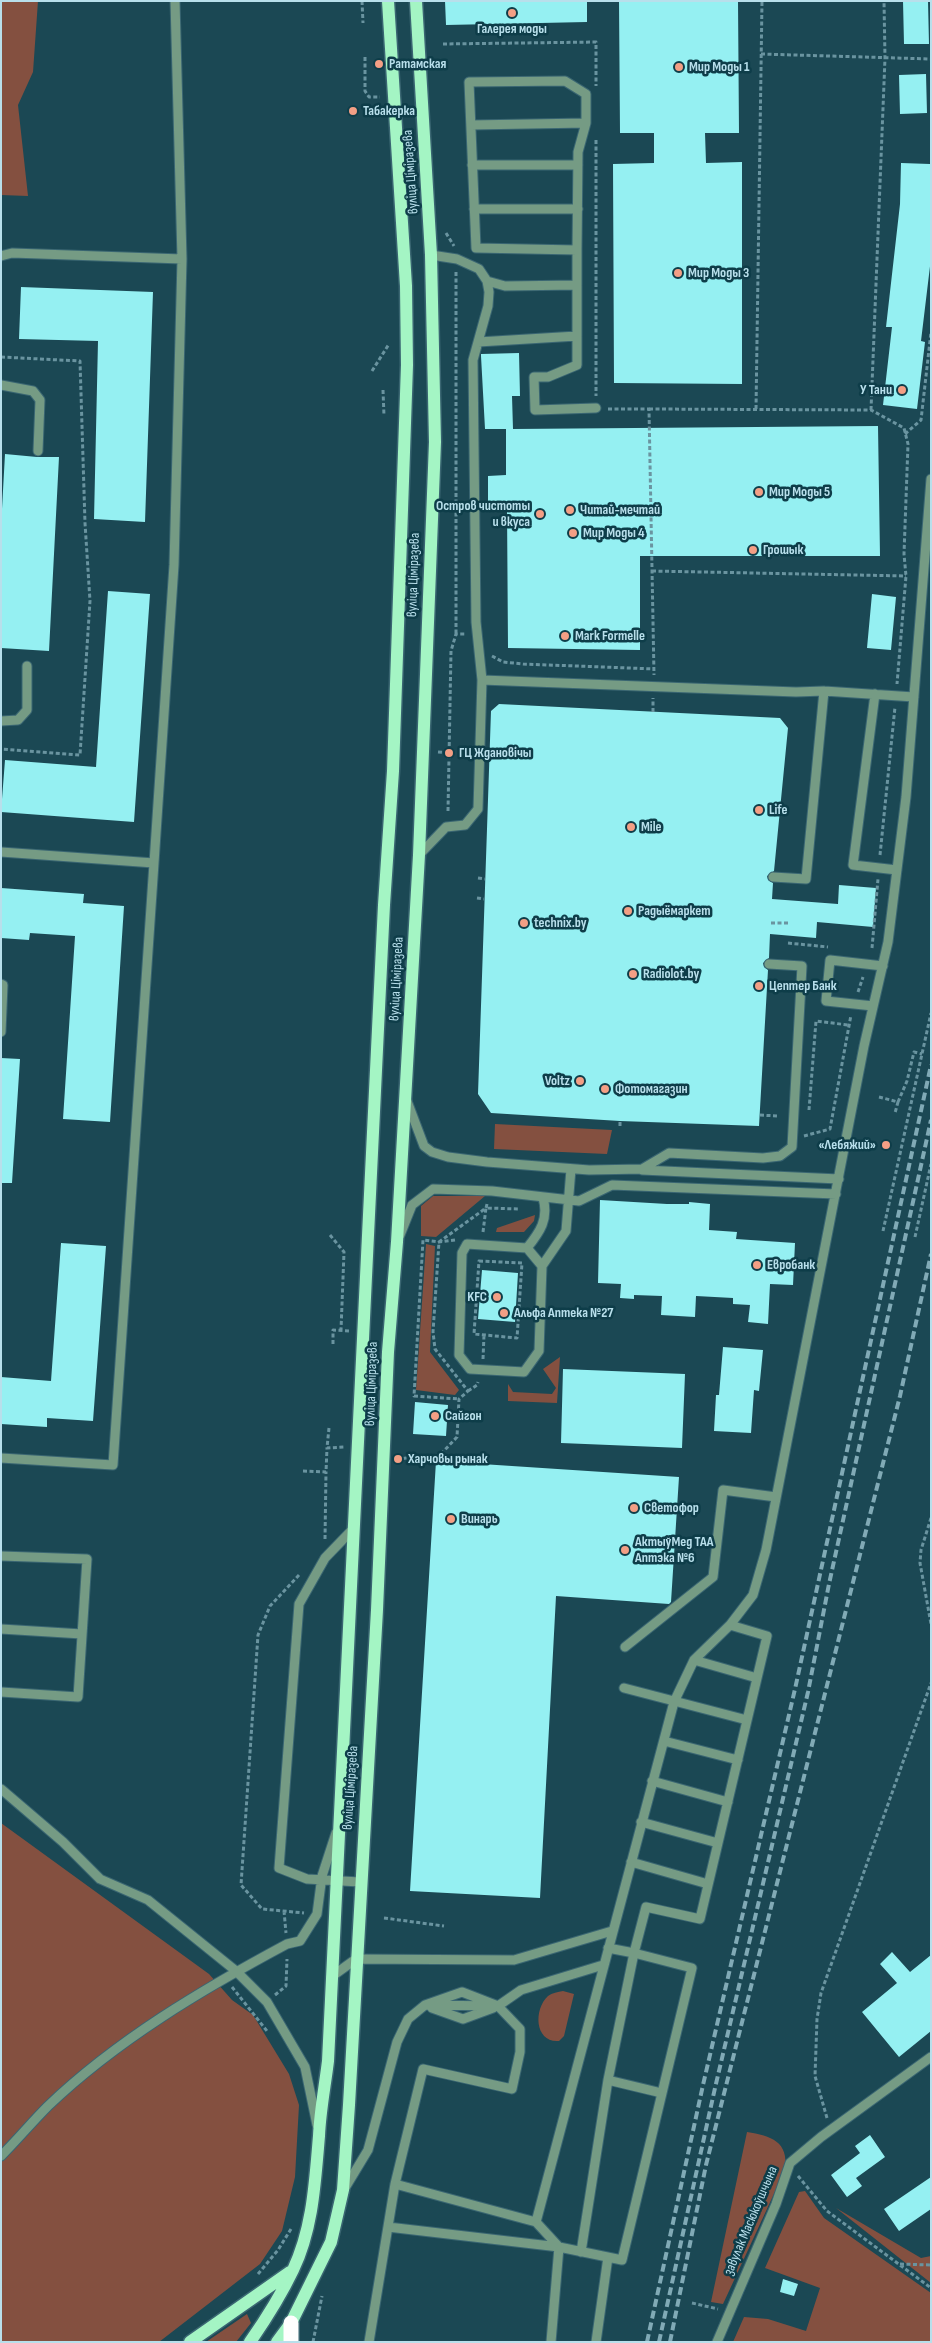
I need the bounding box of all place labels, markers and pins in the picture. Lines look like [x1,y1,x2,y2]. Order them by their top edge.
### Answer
marker: Галерея моды [506,7,518,19]
place label: Галерея моды [477,21,547,37]
place label: Ратамская [389,56,446,72]
marker: Ратамская [373,58,385,70]
place label: Мир Моды 1 [689,59,750,75]
marker: Мир Моды 1 [673,61,685,73]
place label: Табакерка [363,103,415,119]
marker: Табакерка [347,105,359,117]
place label: Мир Моды 3 [688,265,749,281]
marker: Мир Моды 3 [672,267,684,279]
place label: У Тани [860,382,892,398]
marker: У Тани [896,384,908,396]
place label: Мир Моды 5 [769,484,830,500]
marker: Мир Моды 5 [753,486,765,498]
place label: Остров чистоты и вкуса [436,498,530,530]
place label: Читай-мечтай [580,502,660,518]
marker: Читай-мечтай [564,504,576,516]
marker: Остров чистоты и вкуса [534,508,546,520]
place label: Мир Моды 4 [583,525,645,541]
marker: Мир Моды 4 [567,527,579,539]
place label: Грошык [763,542,803,558]
marker: Грошык [747,544,759,556]
place label: Mark Formelle [575,628,645,644]
marker: Mark Formelle [559,630,571,642]
place label: ГЦ Ждановічы [459,745,531,761]
marker: ГЦ Ждановічы [443,747,455,759]
place label: Life [769,802,787,818]
marker: Life [753,804,765,816]
place label: Mile [641,819,662,835]
marker: Mile [625,821,637,833]
place label: Радыёмаркет [638,903,711,919]
marker: Радыёмаркет [622,905,634,917]
place label: technix.by [534,915,587,931]
marker: technix.by [518,917,530,929]
place label: Radiolot.by [643,966,699,982]
marker: Radiolot.by [627,968,639,980]
place label: Цептер Банк [769,978,837,994]
marker: Цептер Банк [753,980,765,992]
place label: Voltz [545,1073,570,1089]
marker: Voltz [574,1075,586,1087]
place label: Фотомагазин [615,1081,688,1097]
marker: Фотомагазин [599,1083,611,1095]
place label: «Лебяжий» [818,1137,876,1153]
marker: «Лебяжий» [880,1139,892,1151]
place label: Евробанк [767,1257,815,1273]
marker: Евробанк [751,1259,763,1271]
place label: KFC [467,1289,487,1305]
marker: KFC [491,1291,503,1303]
place label: Альфа Аптека №27 [514,1305,613,1321]
marker: Альфа Аптека №27 [498,1307,510,1319]
place label: Сайгон [445,1408,482,1424]
marker: Сайгон [429,1410,441,1422]
place label: Харчовы рынак [408,1451,488,1467]
marker: Харчовы рынак [392,1453,404,1465]
place label: Светофор [644,1500,699,1516]
marker: Светофор [628,1502,640,1514]
place label: Винарь [461,1511,498,1527]
marker: Винарь [445,1513,457,1525]
place label: АктыўМед ТАА Аптэка №6 [635,1534,714,1566]
marker: АктыўМед ТАА Аптэка №6 [619,1544,631,1556]

